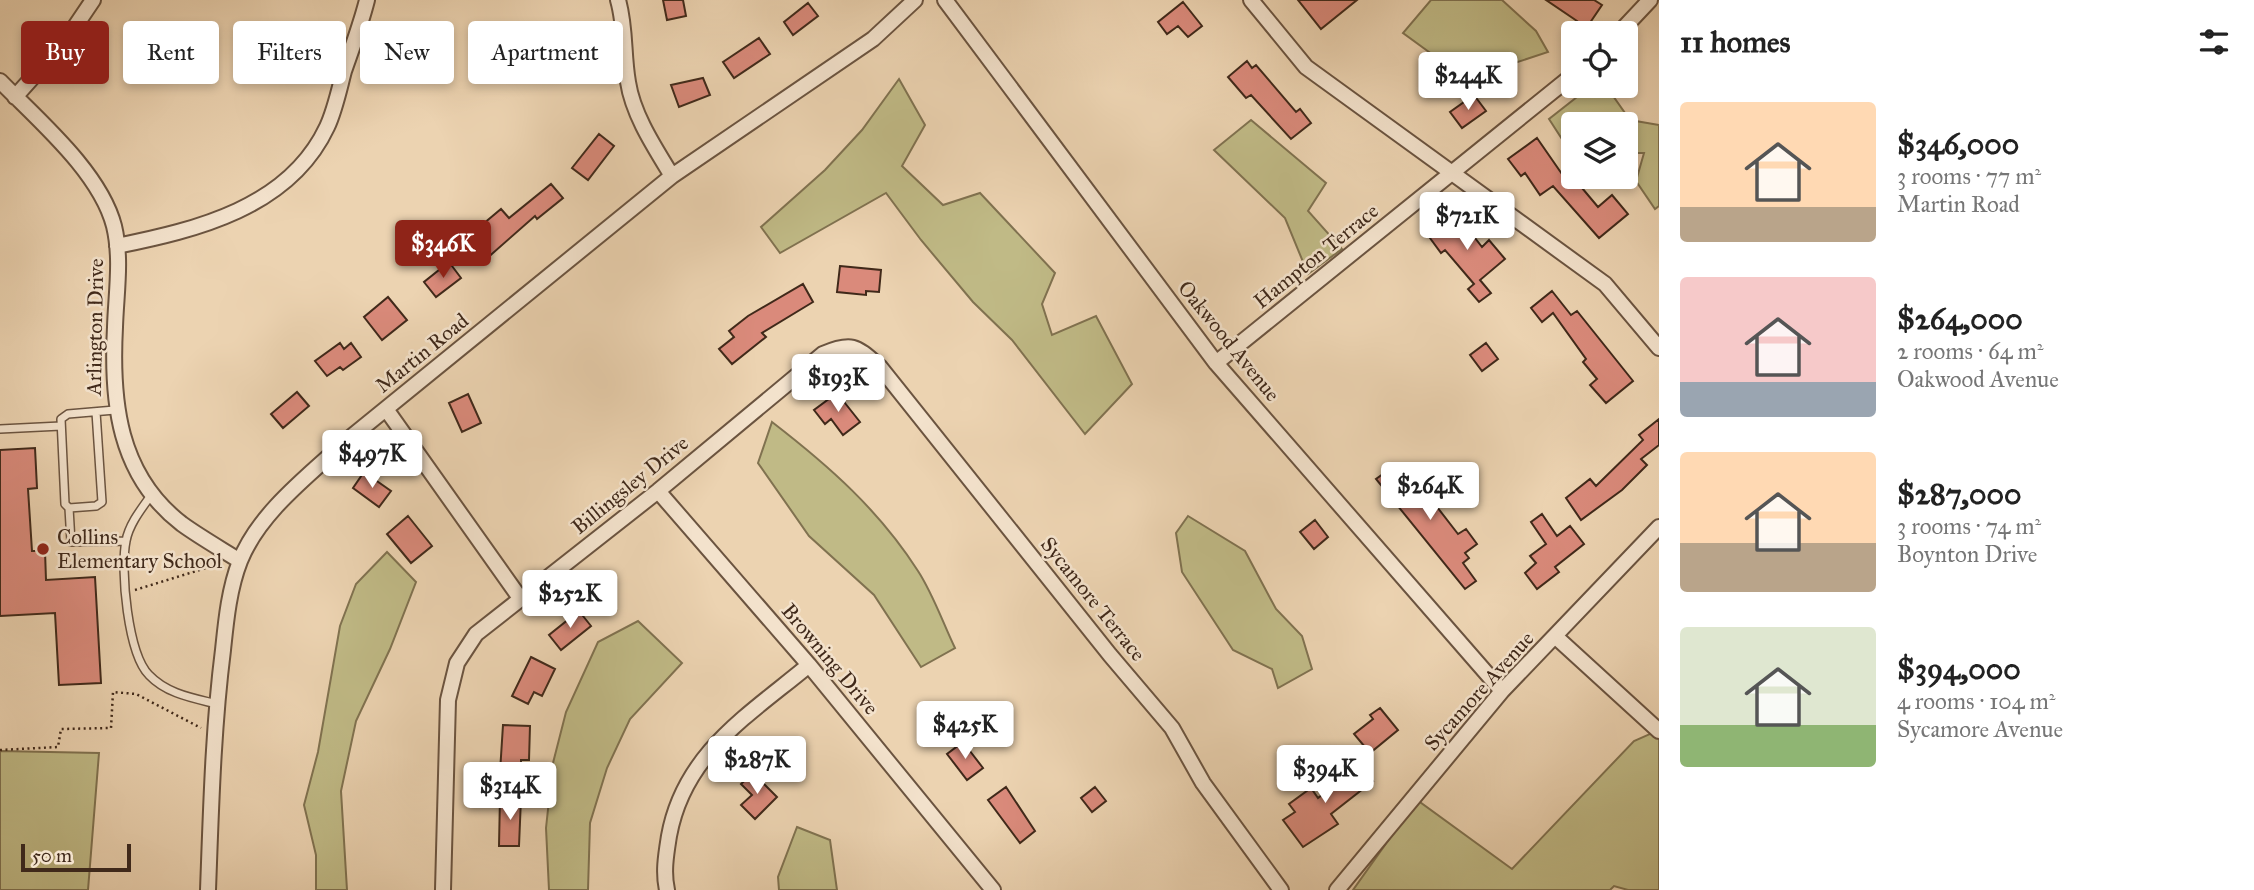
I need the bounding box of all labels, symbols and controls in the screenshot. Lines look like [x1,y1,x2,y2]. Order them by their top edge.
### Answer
chip: Buy [21,21,109,84]
chip: Rent [123,21,219,84]
chip: Filters [233,21,346,84]
chip: New [360,21,454,84]
chip: Apartment [468,21,623,84]
map controls [1561,21,1638,189]
button: locate [1561,21,1638,98]
icon: filters [2195,23,2233,61]
text: 11 homes [1680,24,1791,60]
pin: $244K [1419,52,1517,112]
text: $244K [1434,61,1502,89]
button: layers [1561,112,1638,189]
text: $346,000 [1897,126,2019,162]
icon: home [1736,130,1820,214]
text: 3 rooms · 77 m² [1897,162,2041,190]
text: Martin Road [1897,190,2020,218]
pin: $721K [1418,192,1516,252]
street label: Hampton Terrace [1248,198,1384,314]
text: $721K [1436,201,1498,229]
pin: $346K [394,220,492,280]
text: $346K [411,229,475,257]
street label: Arlington Drive [81,258,109,397]
street label: Oakwood Avenue [1172,275,1286,407]
text: $264,000 [1897,301,2023,337]
icon: home [1736,305,1820,389]
street label: Martin Road [370,307,474,398]
text: 2 rooms · 64 m² [1897,337,2043,365]
pin: $193K [789,354,887,414]
text: $193K [808,363,868,391]
text: Oakwood Avenue [1897,365,2059,393]
pin: $497K [323,430,421,490]
street label: Billingsley Drive [566,430,694,540]
text: $497K [338,439,406,467]
pin: $264K [1381,462,1479,522]
text: $264K [1397,471,1463,499]
text: $287,000 [1897,476,2022,512]
icon: home [1736,480,1820,564]
text: 3 rooms · 74 m² [1897,512,2041,540]
place label: Collins Elementary School [57,524,222,574]
street label: Sycamore Terrace [1035,532,1151,667]
text: Boynton Drive [1897,540,2037,568]
marker: Collins Elementary School [35,541,51,557]
pin: $252K [521,570,619,630]
text: $252K [538,579,602,607]
street label: Browning Drive [776,598,884,720]
street label: Sycamore Avenue [1419,626,1540,756]
text: $394,000 [1897,651,2021,687]
icon: home [1736,655,1820,739]
text: 4 rooms · 104 m² [1897,687,2056,715]
pin: $425K [916,702,1014,761]
text: $425K [933,710,997,738]
text: Sycamore Avenue [1897,715,2063,743]
pin: $287K [708,736,806,796]
text: $287K [724,745,790,773]
pin: $394K [1276,746,1374,805]
text: $394K [1293,754,1357,782]
pin: $314K [461,762,559,822]
text: $314K [479,771,541,799]
scale bar [21,841,131,873]
text: 50 m [32,844,72,867]

